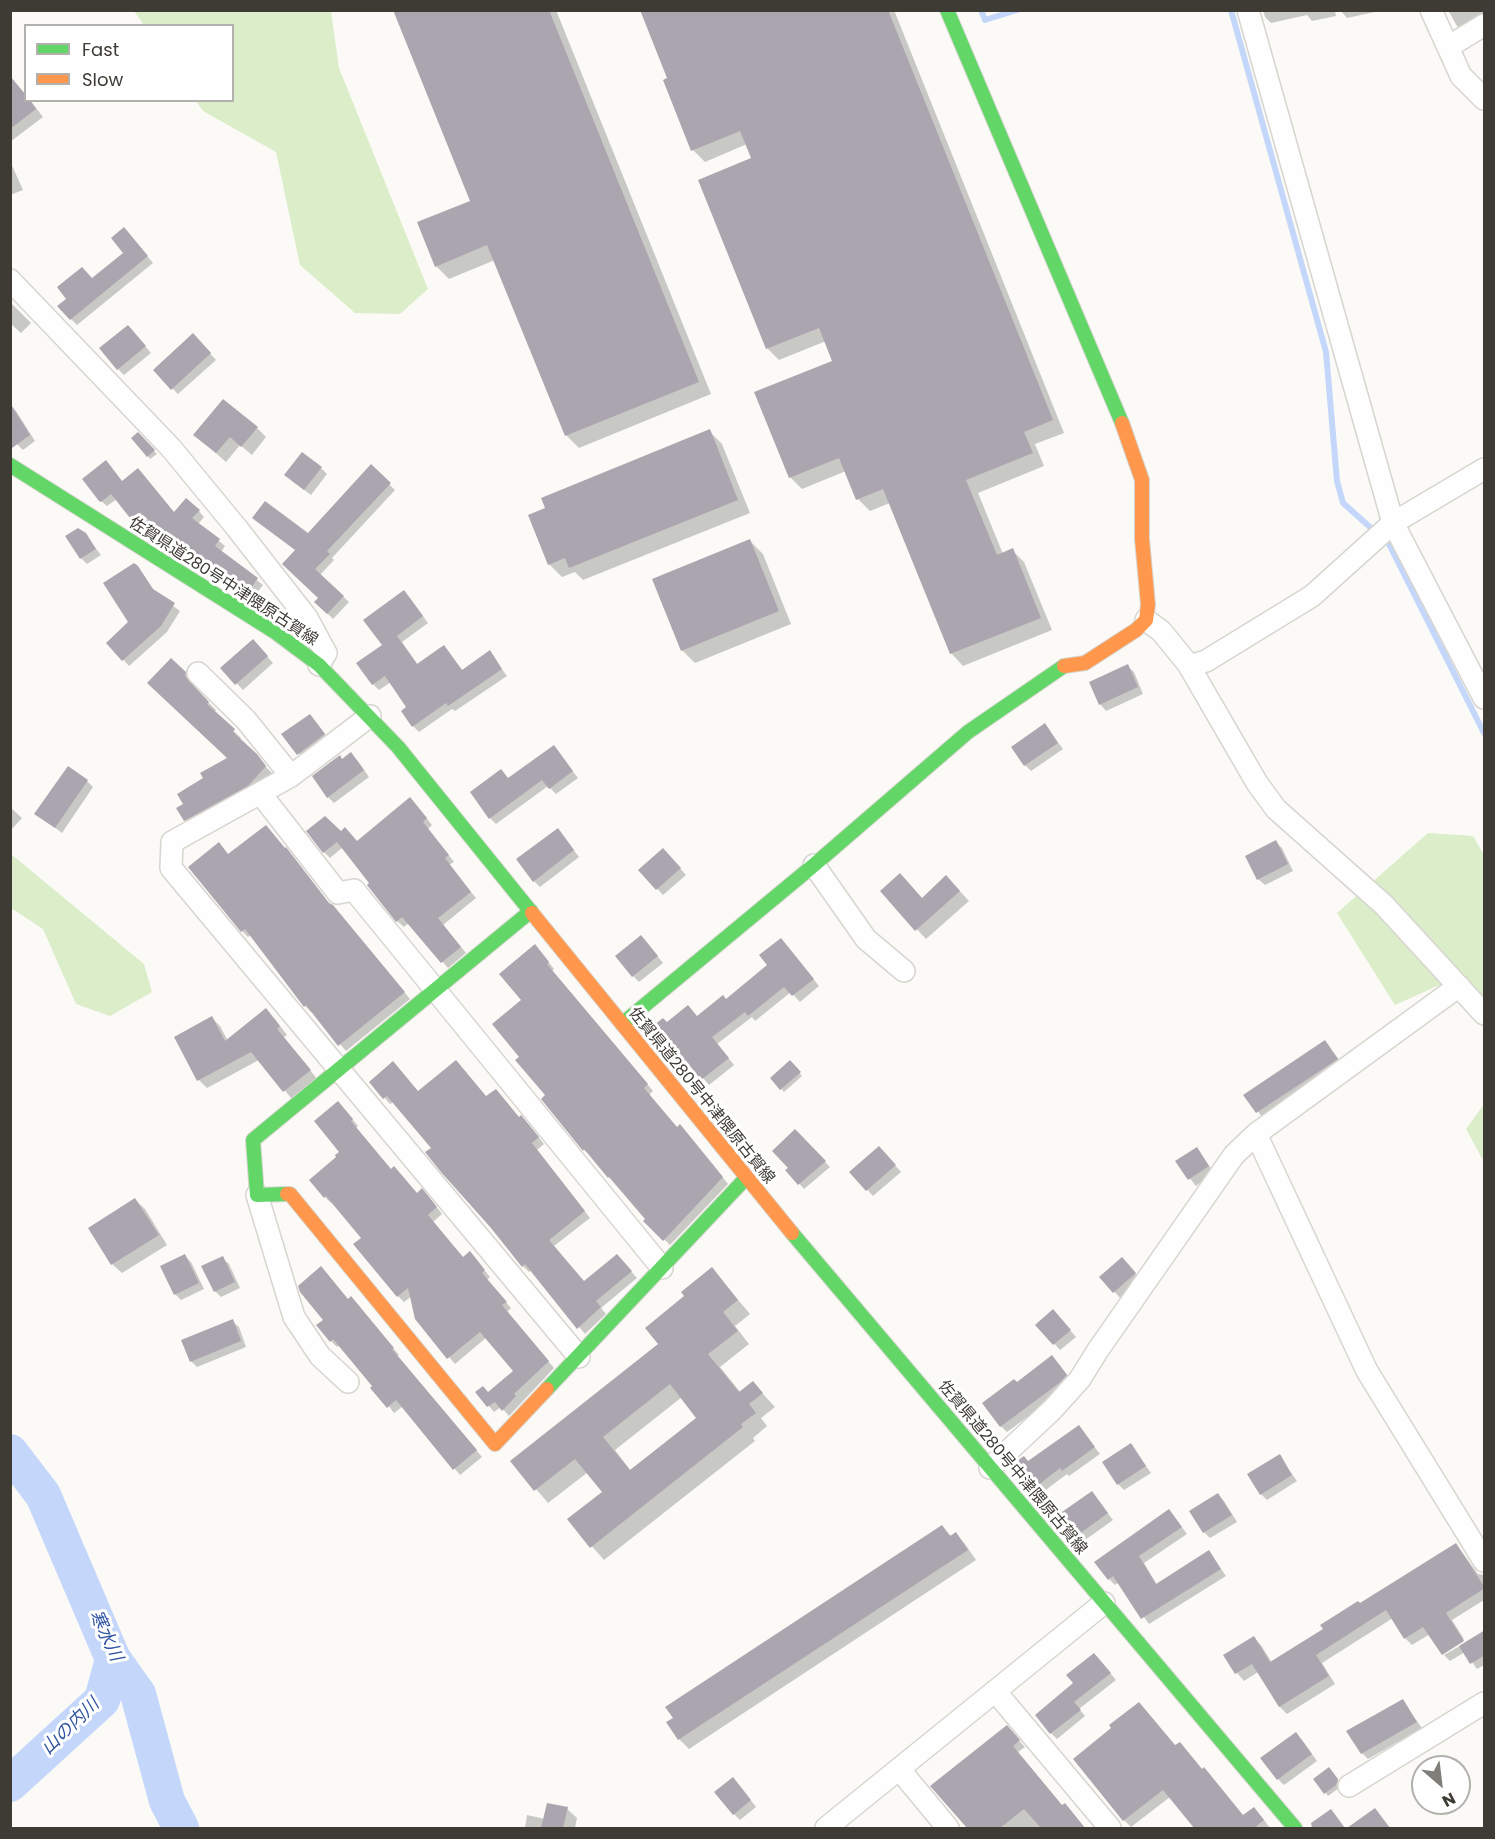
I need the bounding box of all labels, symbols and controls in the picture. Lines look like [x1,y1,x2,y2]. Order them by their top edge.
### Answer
legend [24,24,234,102]
text: Fast [82,37,119,62]
text: Slow [82,67,123,92]
street label: 佐賀県道280号中津隈原古賀線 [125,514,321,650]
street label: 佐賀県道280号中津隈原古賀線 [624,1004,778,1188]
street label: 佐賀県道280号中津隈原古賀線 [934,1377,1090,1559]
water label: 寒水川 [84,1607,126,1665]
water label: 山の内川 [38,1694,104,1760]
north arrow [1411,1755,1471,1815]
text: N [1438,1787,1459,1813]

